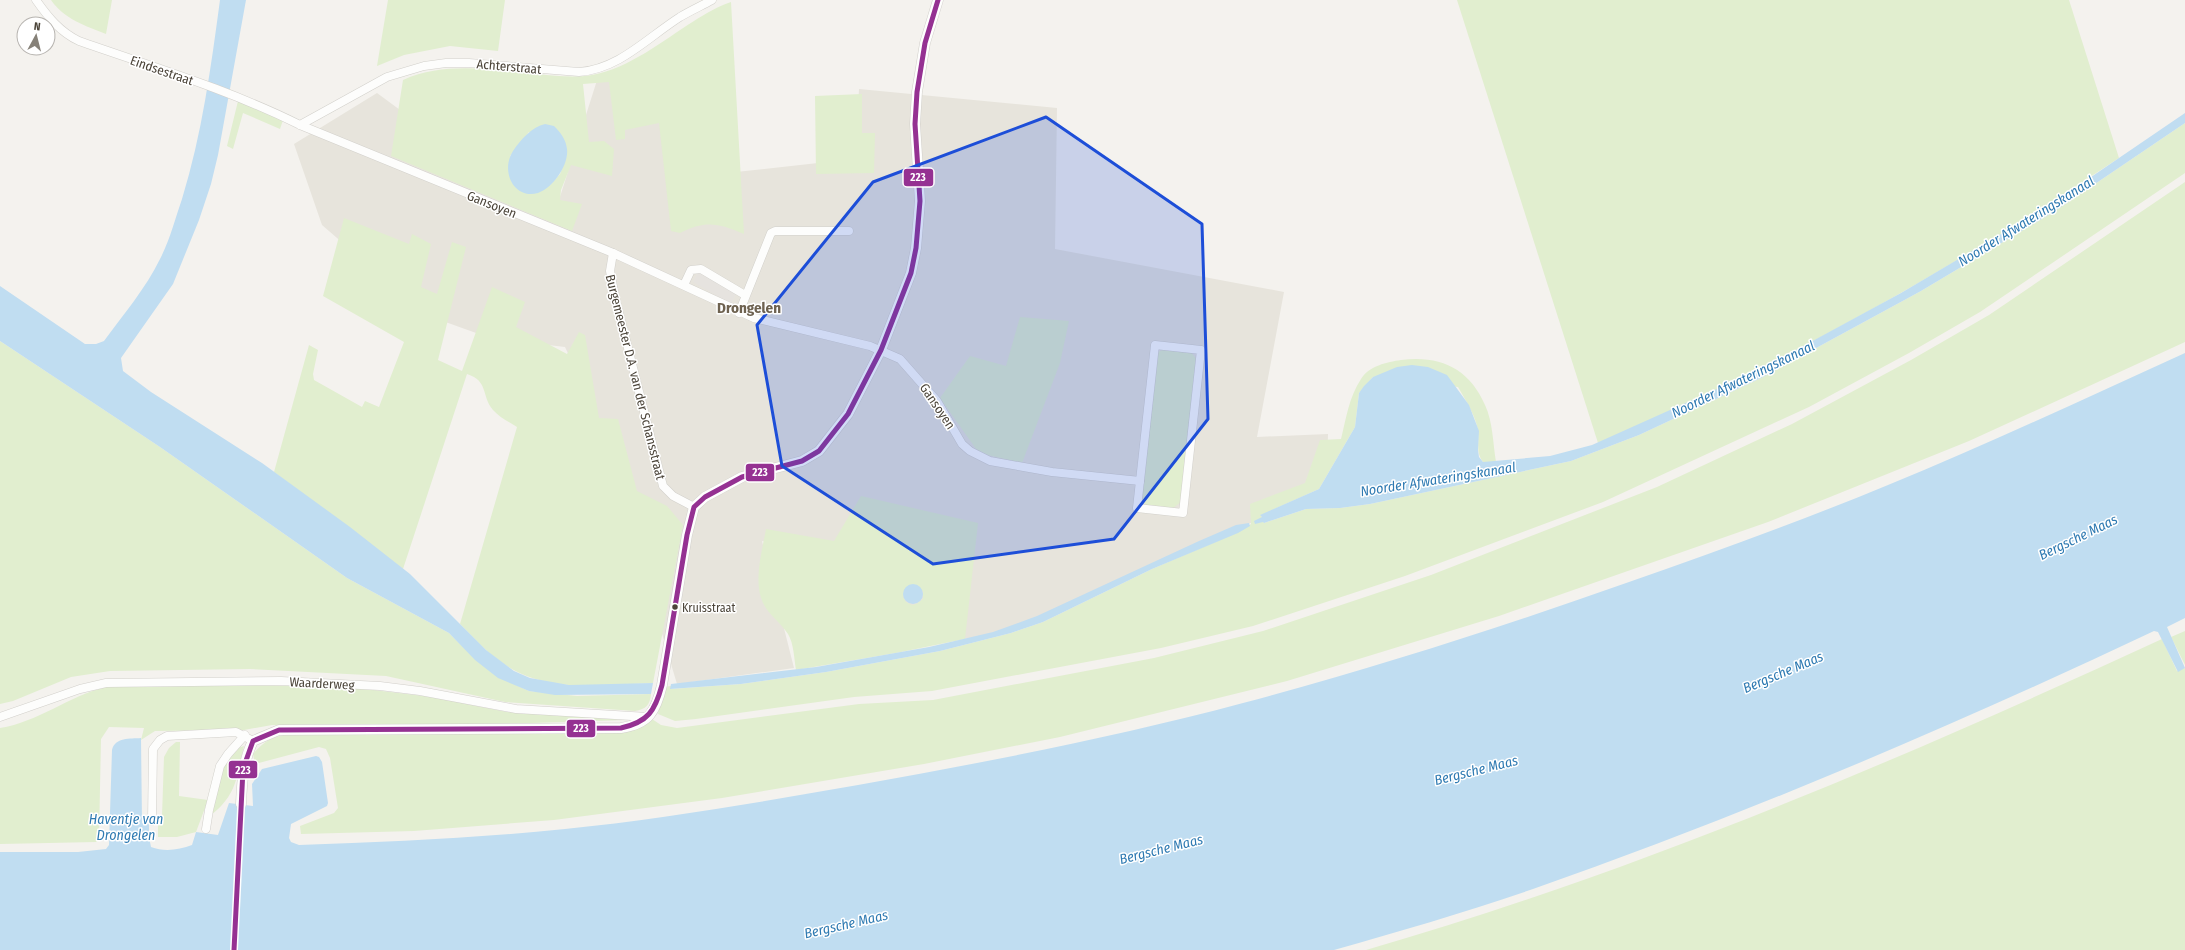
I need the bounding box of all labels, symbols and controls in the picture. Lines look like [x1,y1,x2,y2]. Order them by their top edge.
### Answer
north arrow [16,16,56,56]
text: N [33,20,41,33]
street label: Eindsestraat [128,53,196,89]
street label: Achterstraat [476,56,543,77]
line badge: 223 [903,168,934,187]
text: 223 [909,171,926,184]
water label: Noorder Afwateringskanaal [1955,172,2098,270]
street label: Gansoyen [465,188,519,221]
street label: Burgemeester D.A. van der Schansstraat [603,273,669,482]
district label: Drongelen [717,299,781,317]
water label: Noorder Afwateringskanaal [1669,337,1818,422]
street label: Gansoyen [917,381,958,432]
water label: Noorder Afwateringskanaal [1359,459,1517,500]
line badge: 223 [745,463,775,482]
text: 223 [751,466,768,479]
water label: Bergsche Maas [2036,511,2120,564]
place label: Kruisstraat [682,601,735,615]
marker: Kruisstraat [670,602,680,612]
water label: Bergsche Maas [1741,648,1826,697]
street label: Waarderweg [289,674,356,693]
line badge: 223 [566,719,596,738]
text: 223 [572,722,589,735]
water label: Bergsche Maas [1433,752,1520,789]
line badge: 223 [228,760,258,779]
text: 223 [234,764,251,777]
water label: Haventje van Drongelen [89,811,163,844]
water label: Bergsche Maas [1118,831,1205,868]
water label: Bergsche Maas [803,907,890,942]

